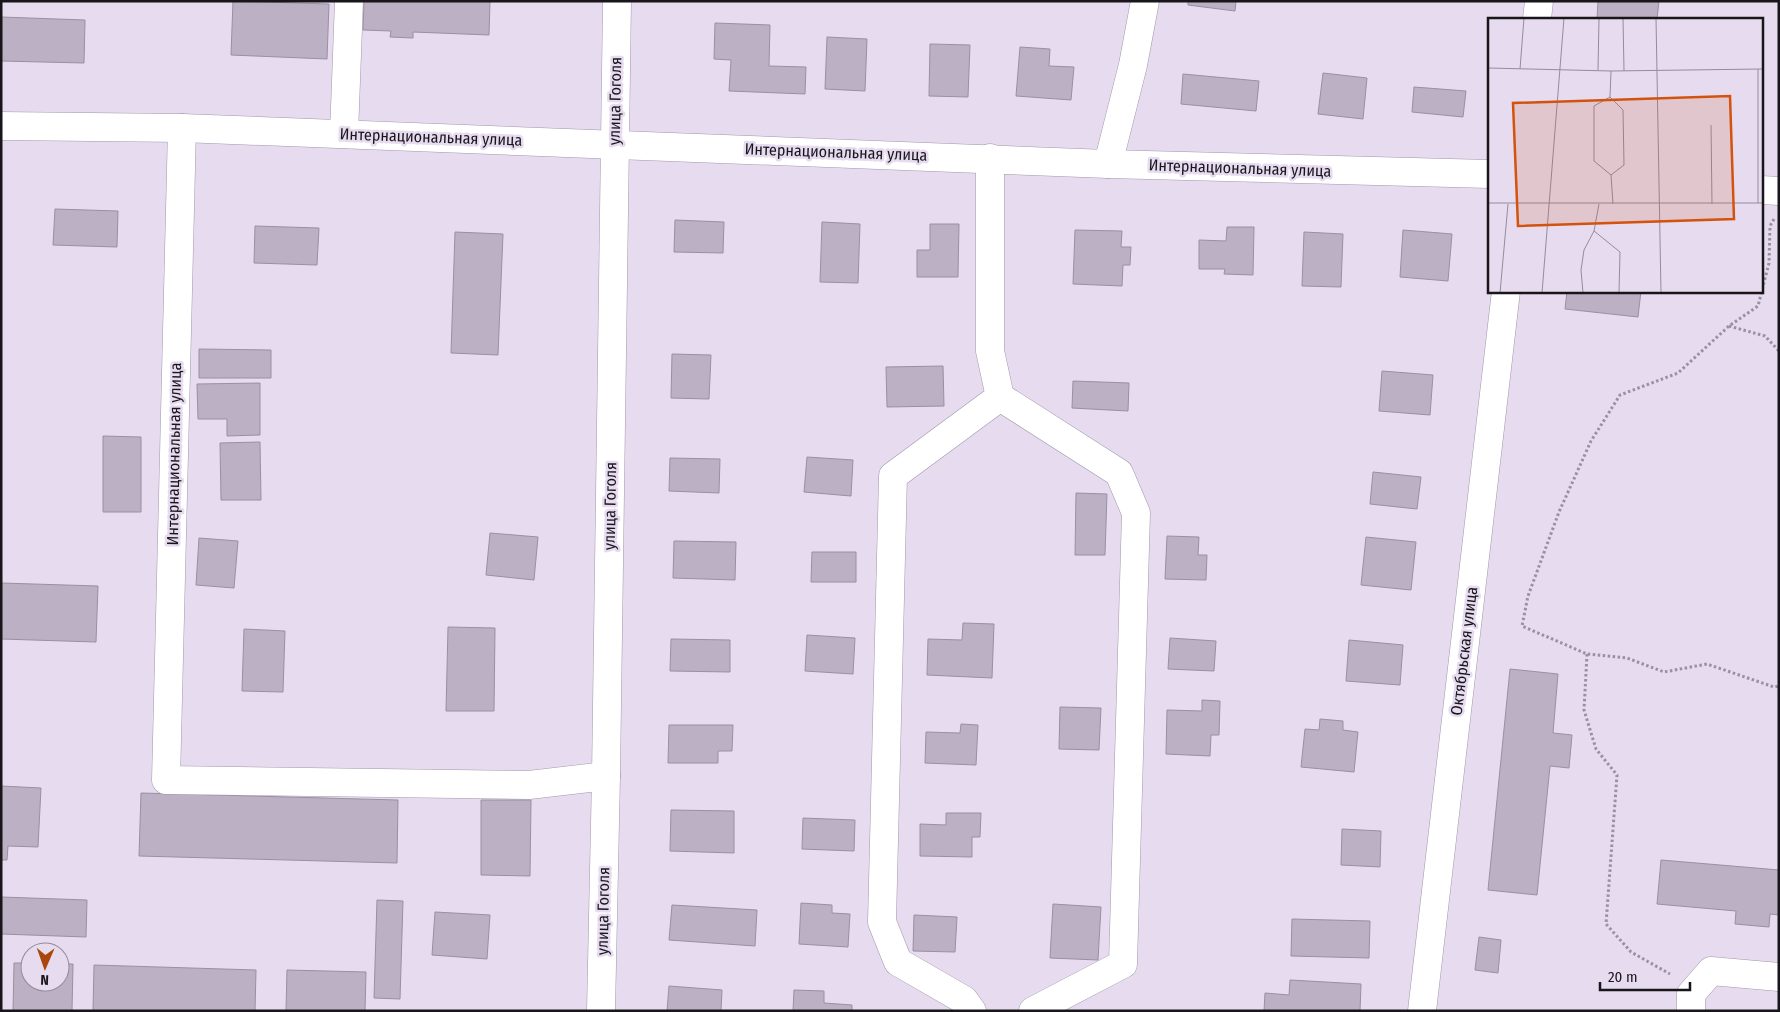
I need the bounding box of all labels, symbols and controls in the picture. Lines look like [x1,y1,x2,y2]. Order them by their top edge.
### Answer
inset map [1488,18,1762,292]
street label: улица Гоголя [605,57,625,145]
street label: Интернациональная улица [339,124,523,150]
street label: Интернациональная улица [744,139,928,165]
street label: Интернациональная улица [1148,155,1332,181]
street label: Интернациональная улица [163,362,185,546]
street label: улица Гоголя [600,462,620,550]
street label: Октябрьская улица [1447,585,1481,716]
street label: улица Гоголя [593,867,613,955]
north arrow [20,942,70,992]
scale bar [1600,960,1690,992]
text: 20 m [1608,968,1638,986]
text: N [40,971,49,988]

